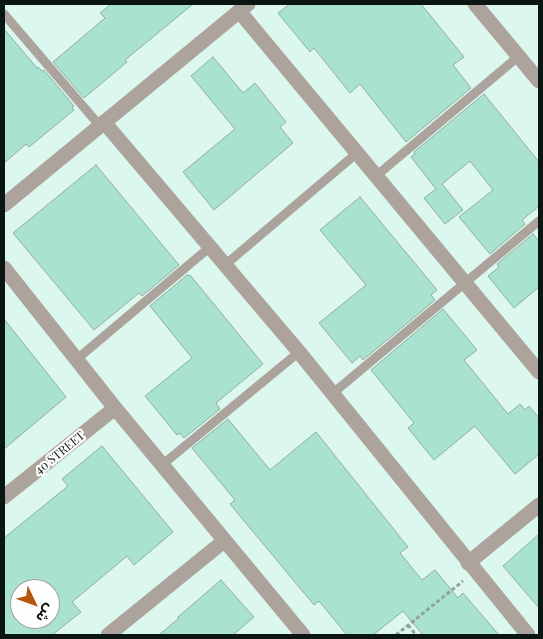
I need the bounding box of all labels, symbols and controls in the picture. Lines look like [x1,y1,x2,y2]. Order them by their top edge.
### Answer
street label: 40 STREET [32,429,88,477]
north arrow [10,579,60,629]
text: ش [32,600,59,627]

